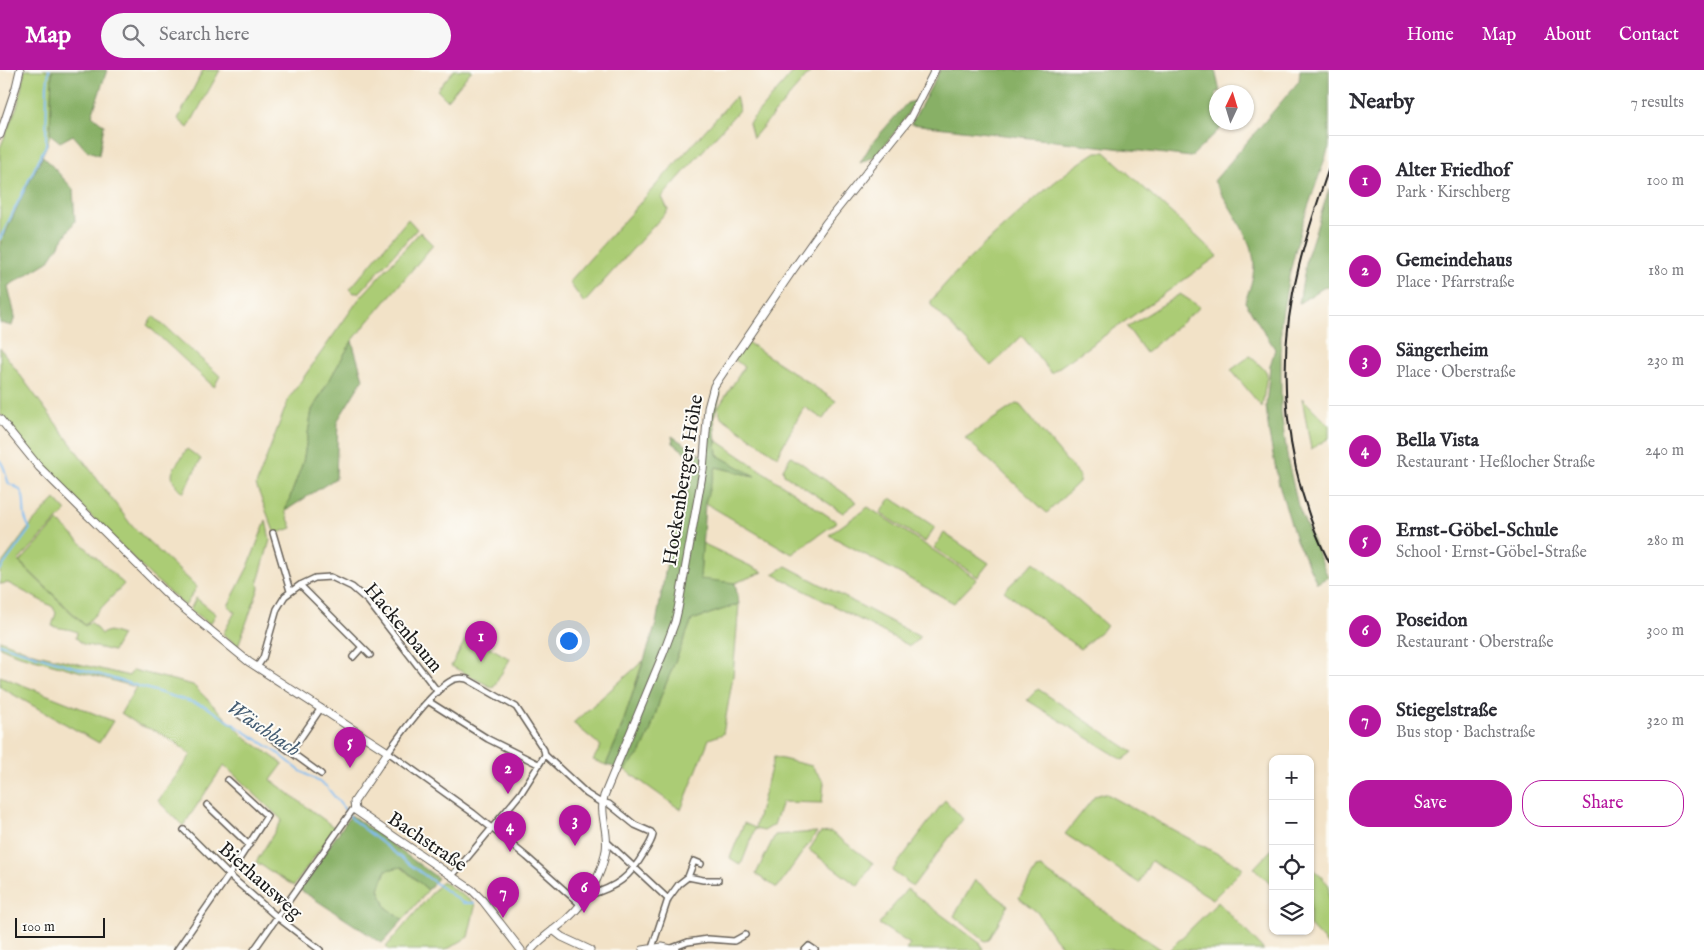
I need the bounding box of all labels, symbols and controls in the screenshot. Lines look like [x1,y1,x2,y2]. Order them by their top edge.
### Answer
search box [101,13,451,58]
text: Map [25,20,71,51]
icon: search [119,21,147,49]
text: Search here [159,23,250,47]
text: Home [1407,24,1454,47]
text: Map [1482,24,1516,47]
text: About [1544,24,1591,47]
text: Contact [1619,24,1679,47]
north arrow [1209,85,1254,130]
text: Nearby [1349,89,1414,116]
text: 7 results [1630,93,1684,113]
text: Alter Friedhof [1396,159,1510,183]
text: 1 [1362,171,1368,191]
text: 100 m [1647,171,1684,191]
text: Park · Kirschberg [1396,183,1510,203]
text: Gemeindehaus [1396,249,1512,273]
text: 2 [1361,261,1369,281]
text: 180 m [1648,261,1684,281]
text: Place · Pfarrstraße [1396,273,1515,293]
text: Sängerheim [1396,339,1489,363]
text: 3 [1362,351,1368,371]
text: 230 m [1647,351,1684,371]
text: Place · Oberstraße [1396,363,1516,383]
street label: Hockenberger Höhe [658,393,709,568]
text: Bella Vista [1396,429,1479,453]
text: 4 [1361,441,1369,461]
text: 240 m [1645,441,1684,461]
text: Restaurant · Heßlocher Straße [1396,453,1595,473]
text: Ernst-Göbel-Schule [1396,519,1558,543]
text: 5 [1362,531,1368,551]
text: 280 m [1647,531,1684,551]
text: School · Ernst-Göbel-Straße [1396,543,1587,563]
street label: Hackenbaum [358,578,448,678]
text: Poseidon [1396,609,1468,633]
pin: 1 [465,621,497,662]
text: 6 [1362,621,1368,641]
text: 300 m [1646,621,1684,641]
your location [556,628,582,654]
text: Restaurant · Oberstraße [1396,633,1554,653]
water label: Wäschbach [221,695,305,764]
text: Stiegelstraße [1396,699,1497,723]
text: 7 [1361,711,1369,731]
text: 320 m [1647,711,1684,731]
text: Bus stop · Bachstraße [1396,723,1535,743]
pin: 5 [334,727,366,768]
pin: 2 [492,753,524,794]
map controls [1269,755,1314,935]
button: + [1269,755,1314,800]
button: Save [1349,780,1512,827]
button: Share [1522,780,1684,827]
button: − [1269,800,1314,845]
pin: 3 [559,805,591,846]
street label: Bachstraße [383,807,472,878]
pin: 4 [494,811,526,852]
street label: Bierhausweg [213,837,308,926]
button: locate [1269,845,1314,890]
pin: 6 [568,872,600,913]
pin: 7 [487,877,519,918]
button: layers [1269,890,1314,935]
scale bar [15,915,105,938]
text: 100 m [22,918,55,936]

